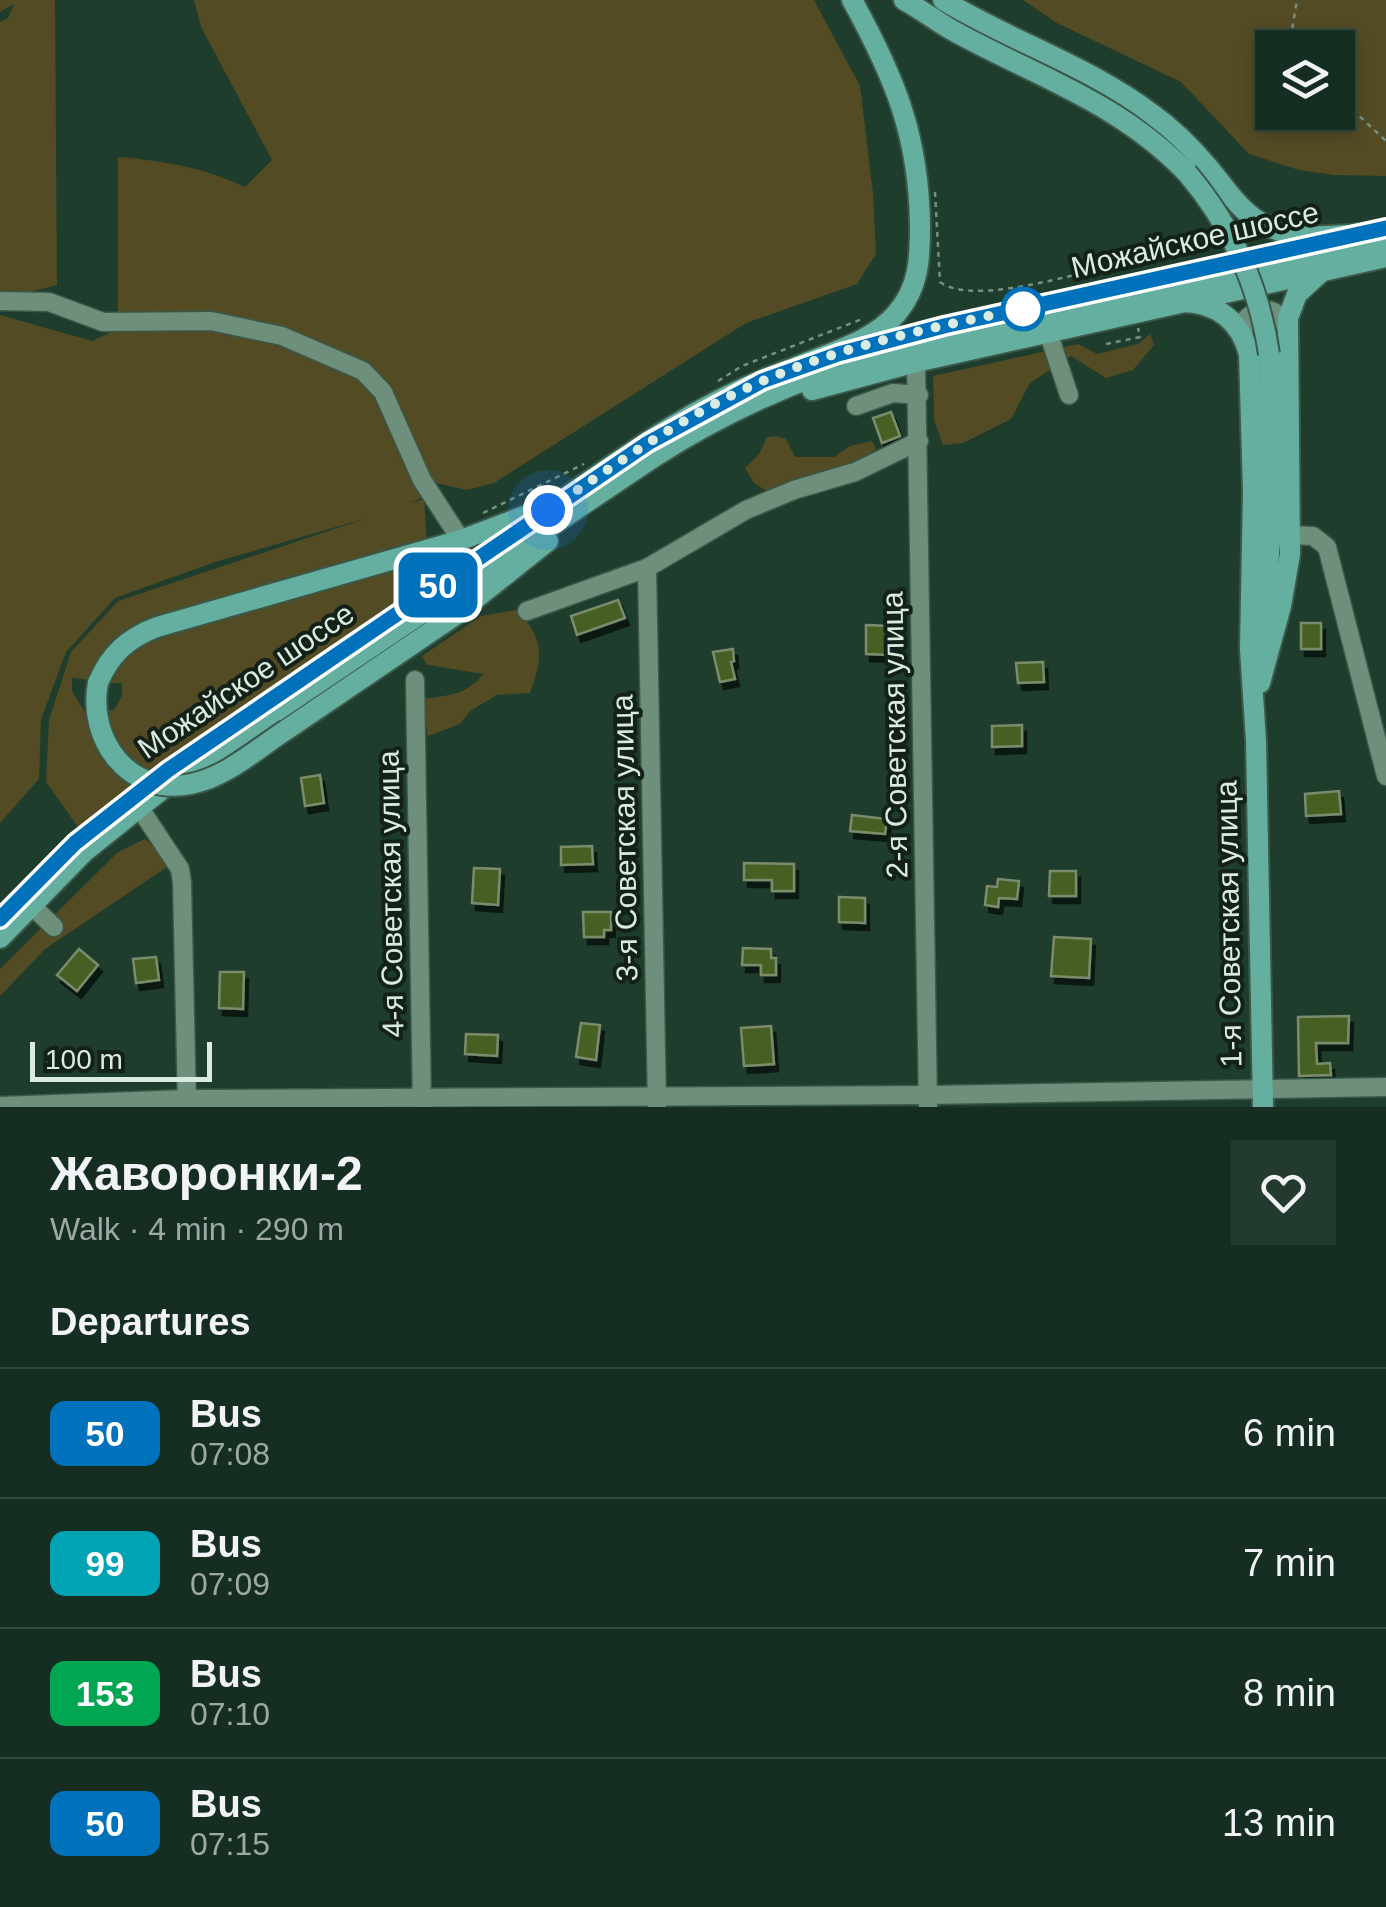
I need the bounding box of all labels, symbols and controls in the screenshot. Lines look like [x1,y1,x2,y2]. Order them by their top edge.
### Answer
map controls [1255,30,1355,130]
button: layers [1255,30,1355,130]
street label: Можайское шоссе [1068,195,1322,284]
unlabelled marker [1002,288,1044,330]
your location [523,485,573,535]
line badge: 50 [393,552,483,618]
text: 50 [419,566,457,605]
street label: 2-я Советская улица [875,591,914,879]
street label: Можайское шоссе [132,596,360,765]
street label: 3-я Советская улица [605,694,644,982]
street label: 4-я Советская улица [371,750,410,1038]
street label: 1-я Советская улица [1209,780,1248,1068]
scale bar [30,1037,212,1082]
text: 100 m [45,1044,123,1075]
button: heart [1231,1140,1336,1245]
text: Жаворонки-2 [50,1147,363,1200]
text: Walk · 4 min · 290 m [50,1211,344,1247]
text: Departures [50,1301,251,1343]
text: Bus [190,1393,262,1435]
text: 6 min [1243,1412,1336,1454]
text: 50 [86,1414,124,1453]
text: 07:08 [190,1436,270,1472]
text: Bus [190,1523,262,1565]
text: 7 min [1243,1542,1336,1584]
text: 99 [86,1544,124,1583]
text: 07:09 [190,1566,270,1602]
text: Bus [190,1653,262,1695]
text: 8 min [1243,1672,1336,1714]
text: 153 [76,1674,134,1713]
text: 07:10 [190,1696,270,1732]
text: Bus [190,1783,262,1825]
text: 13 min [1222,1802,1336,1844]
text: 50 [86,1804,124,1843]
text: 07:15 [190,1826,270,1862]

